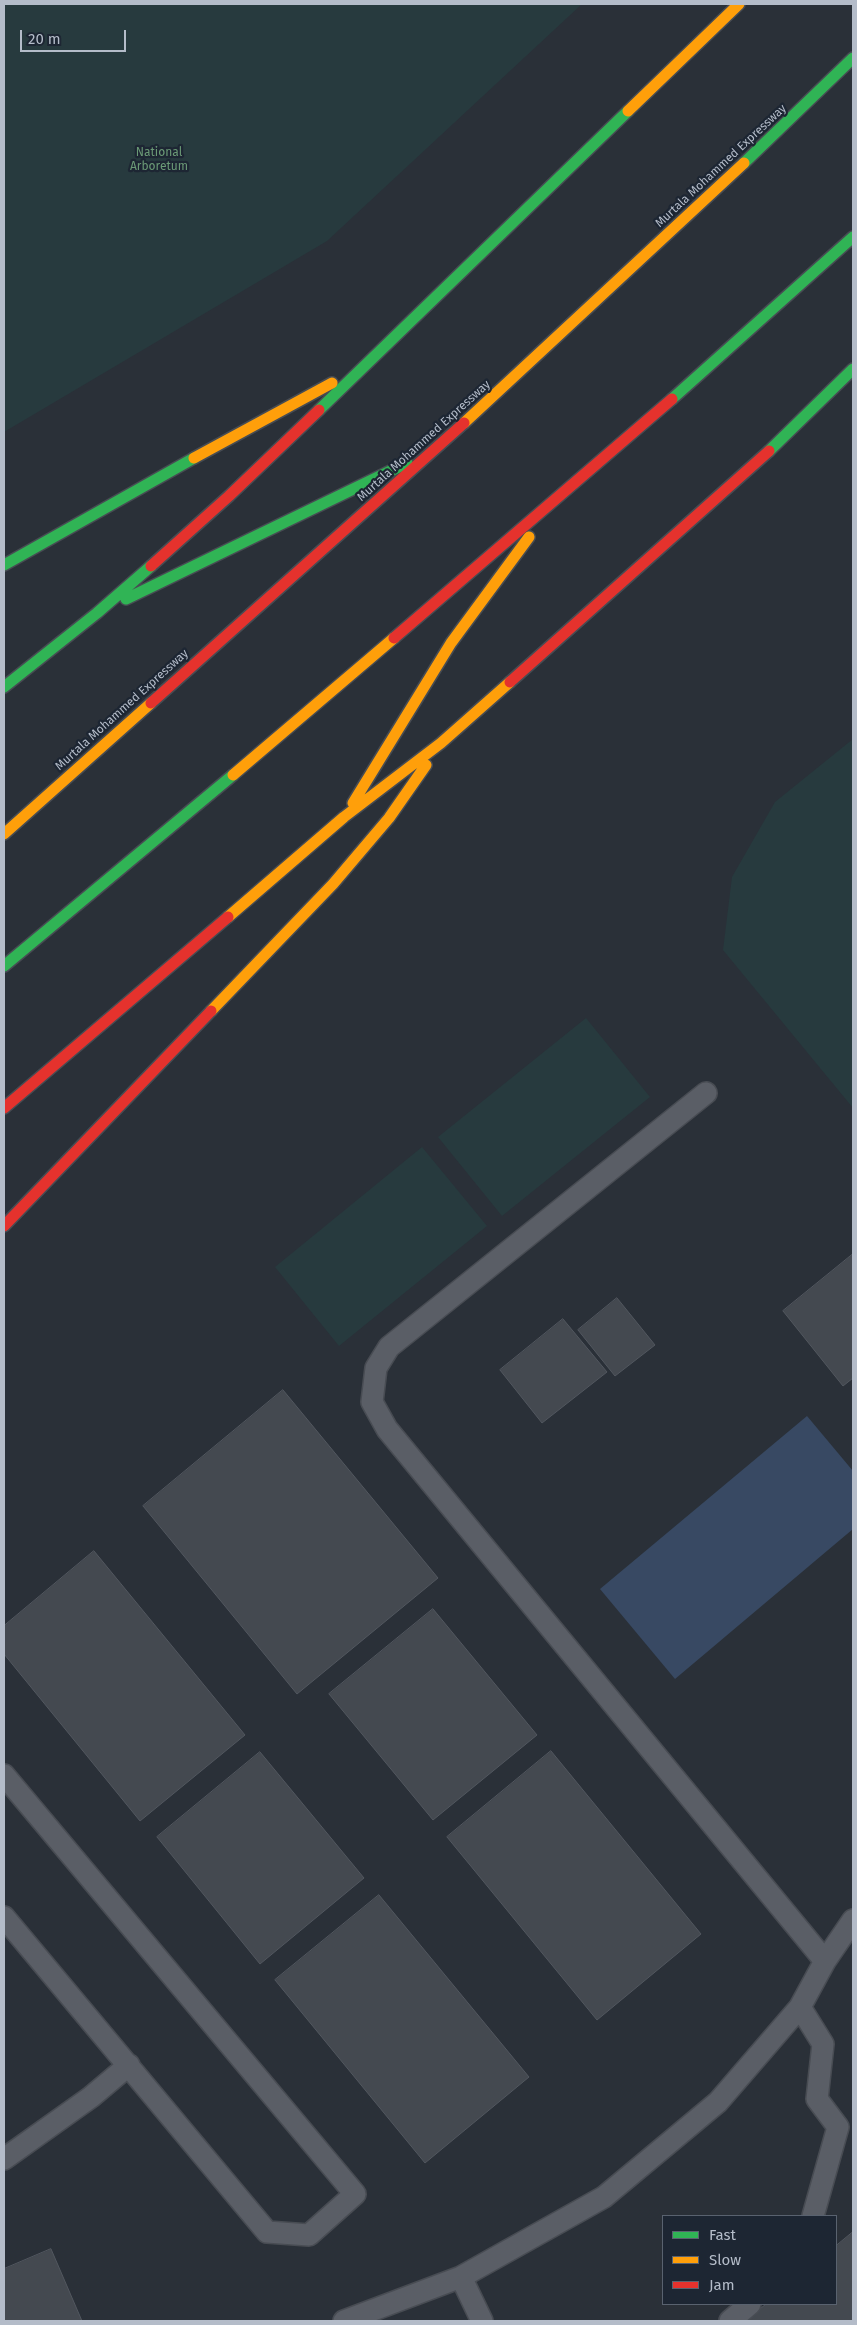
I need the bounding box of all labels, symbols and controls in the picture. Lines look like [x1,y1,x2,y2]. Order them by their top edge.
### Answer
scale bar [22,20,129,52]
text: 20 m [28,30,61,48]
street label: Murtala Mohammed Expressway [652,101,790,231]
park label: National Arboretum [130,146,188,174]
street label: Murtala Mohammed Expressway [355,377,493,505]
street label: Murtala Mohammed Expressway [53,646,191,774]
legend [662,2215,837,2305]
text: Fast [709,2226,736,2244]
text: Slow [709,2251,741,2269]
text: Jam [709,2276,735,2294]

